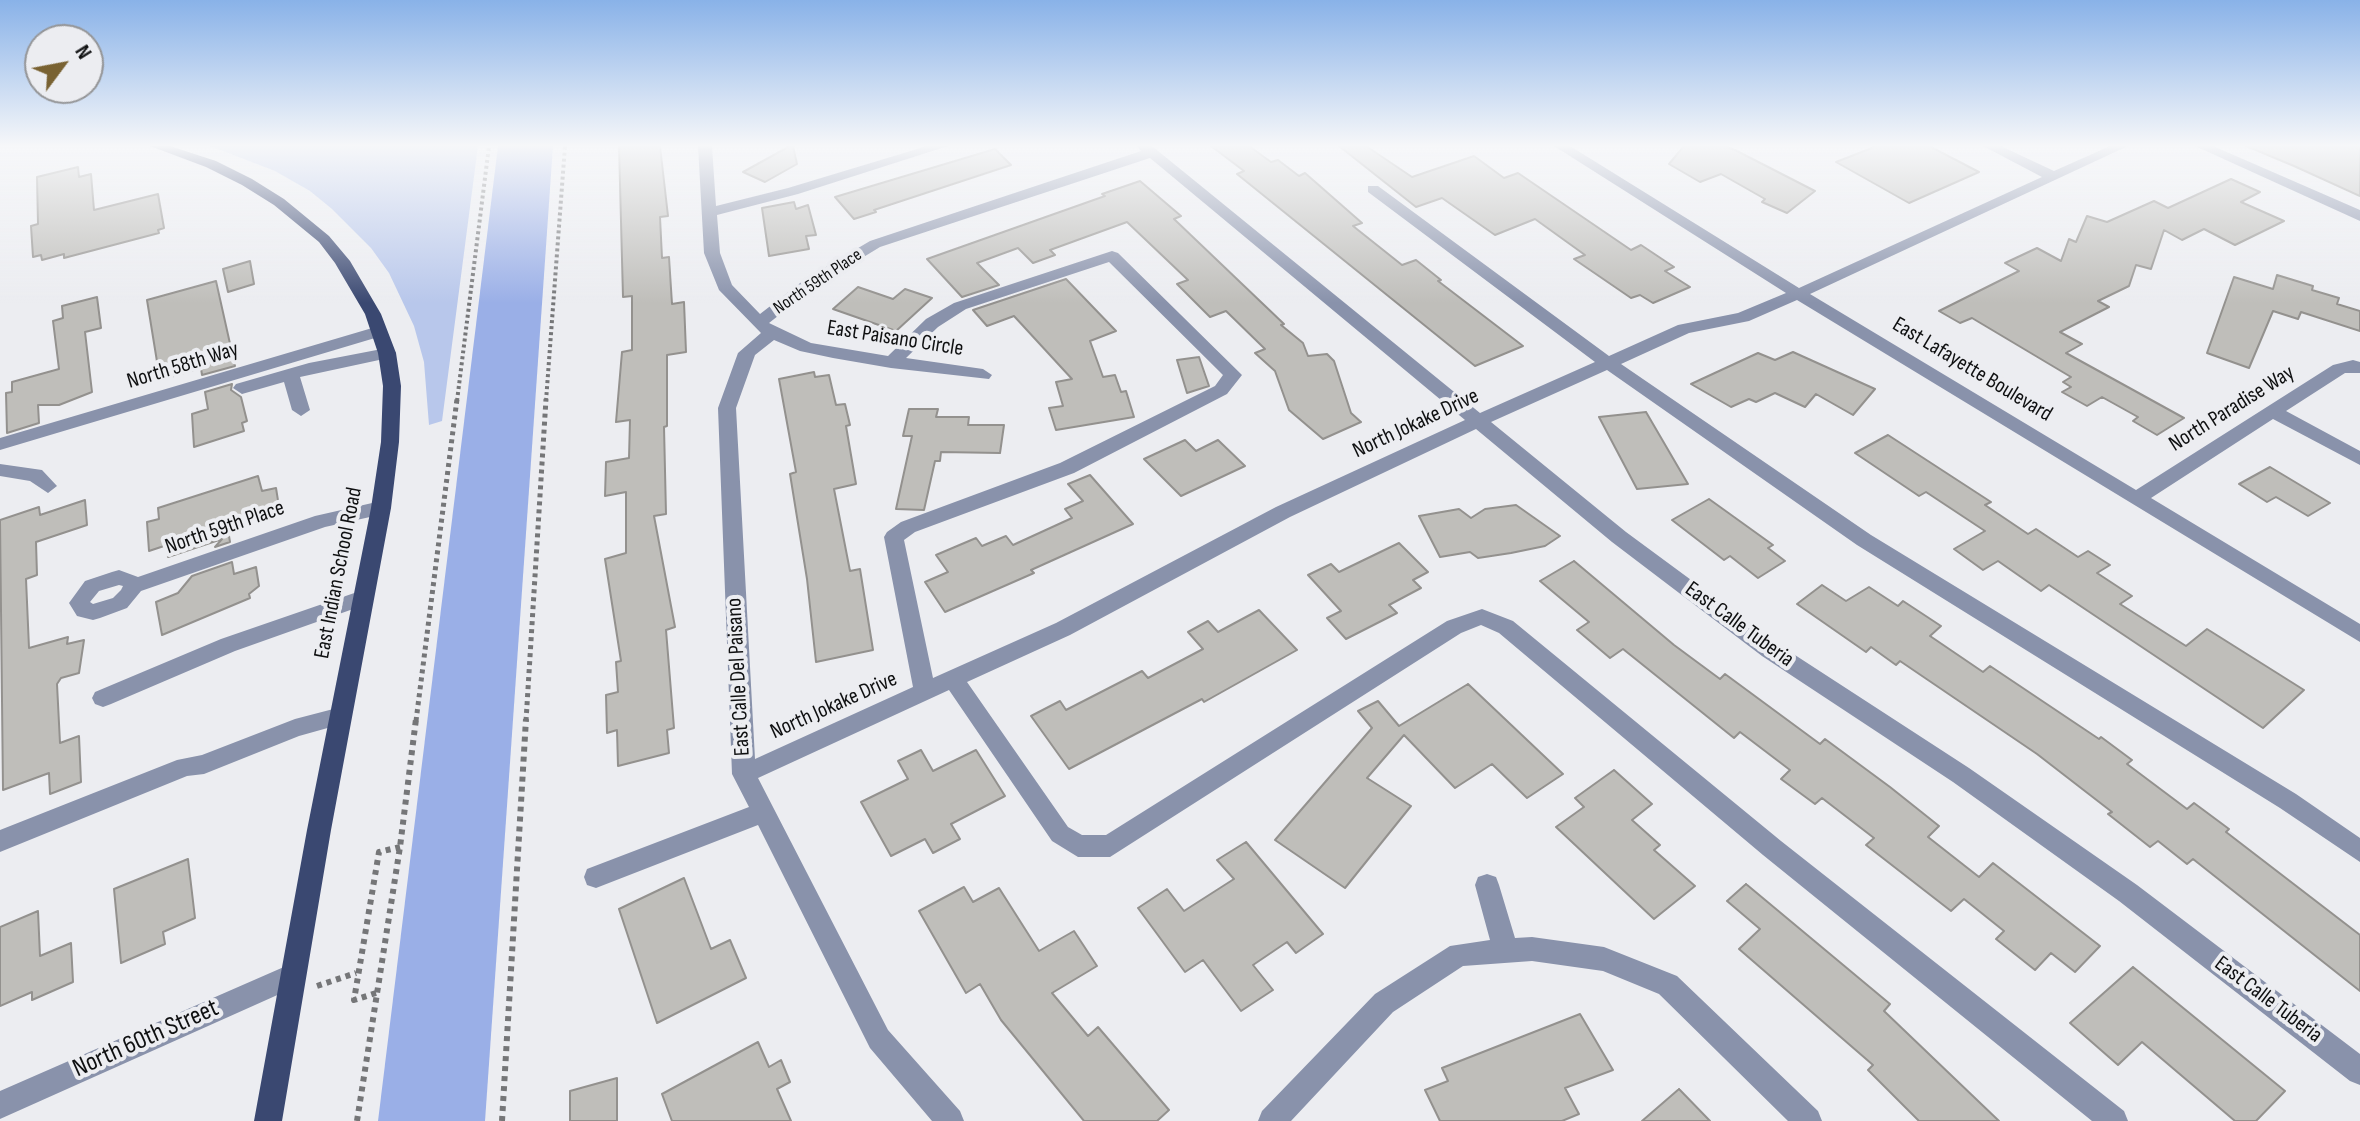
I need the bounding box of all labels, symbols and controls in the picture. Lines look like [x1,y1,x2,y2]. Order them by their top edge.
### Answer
north arrow [24,24,104,104]
text: N [69,40,98,64]
street label: North 59th Place [770,245,866,319]
street label: East Lafayette Boulevard [1887,312,2057,428]
street label: East Paisano Circle [825,315,965,363]
street label: North 58th Way [124,337,242,395]
street label: North Paradise Way [2165,360,2299,458]
street label: North Jokake Drive [1349,383,1483,465]
street label: East Indian School Road [309,485,369,661]
street label: North 59th Place [162,495,288,561]
street label: East Calle Tuberia [1679,577,1799,673]
street label: East Calle Del Paisano [722,597,756,757]
street label: North Jokake Drive [767,666,901,746]
street label: East Calle Tuberia [2209,951,2327,1049]
street label: North 60th Street [68,993,224,1085]

